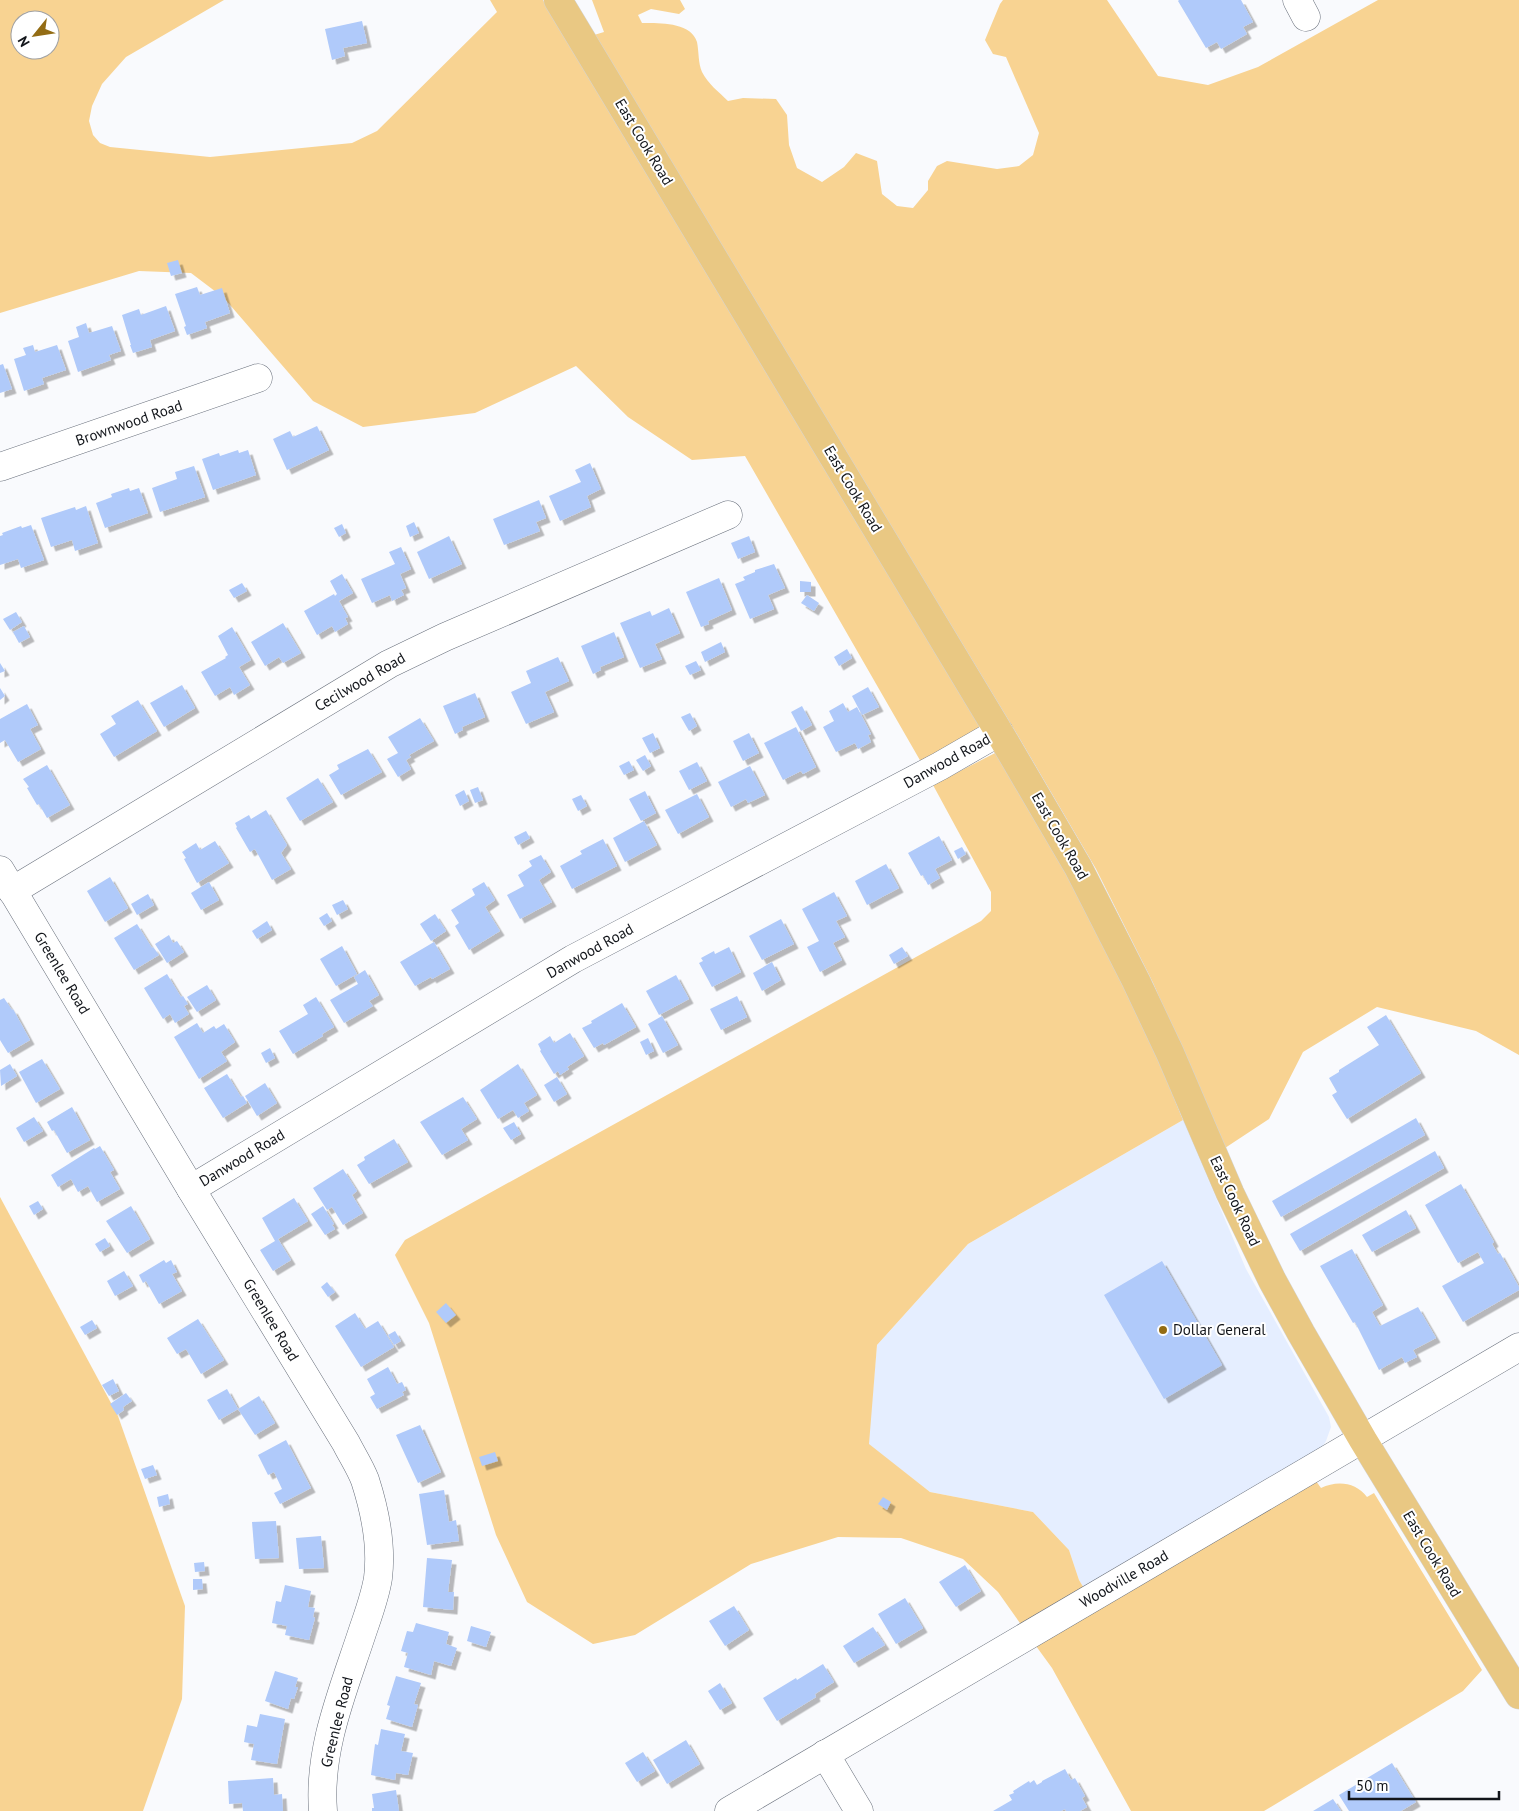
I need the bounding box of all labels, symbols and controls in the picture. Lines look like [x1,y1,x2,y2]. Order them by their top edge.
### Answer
north arrow [10,10,60,60]
text: N [14,33,34,50]
street label: East Cook Road [611,95,678,188]
street label: Brownwood Road [73,395,185,450]
street label: East Cook Road [820,442,887,535]
street label: Cecilwood Road [311,648,408,715]
street label: Danwood Road [900,729,993,792]
street label: East Cook Road [1028,789,1093,883]
street label: Danwood Road [543,919,636,982]
street label: Greenlee Road [30,928,94,1017]
street label: Danwood Road [196,1125,288,1190]
street label: East Cook Road [1206,1153,1265,1249]
street label: Greenlee Road [239,1275,303,1364]
place label: Dollar General [1173,1320,1266,1339]
marker: Dollar General [1157,1324,1169,1336]
street label: East Cook Road [1399,1507,1466,1600]
street label: Woodville Road [1076,1546,1172,1612]
street label: Greenlee Road [316,1675,357,1769]
scale bar [1349,1768,1499,1800]
text: 50 m [1356,1776,1389,1795]

